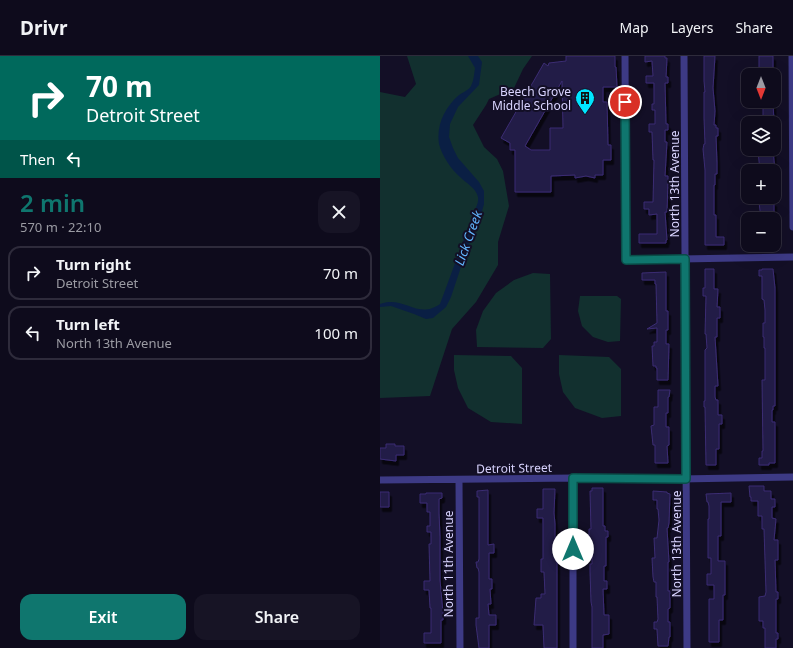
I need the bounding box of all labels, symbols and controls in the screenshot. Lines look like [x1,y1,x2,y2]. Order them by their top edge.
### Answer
text: Drivr [20,15,67,41]
text: Map [620,18,649,37]
text: Layers [671,18,713,37]
text: Share [735,18,773,37]
text: 70 m [86,67,153,105]
north arrow [741,68,781,108]
map controls [741,68,781,252]
icon: right [20,72,72,124]
place label: Beech Grove Middle School [492,83,571,114]
pin [608,85,642,119]
building icon: Beech Grove Middle School [574,87,596,115]
icon: arrive [614,91,636,113]
text: Detroit Street [86,103,200,127]
button: layers [741,116,781,156]
street label: North 13th Avenue [666,130,683,237]
icon: left [63,148,85,170]
text: Then [20,149,55,169]
button: + [741,164,781,204]
text: 2 min [20,186,85,219]
button: close [318,191,360,233]
water label: Lick Creek [450,208,486,268]
button: − [741,212,781,252]
text: 570 m · 22:10 [20,218,101,236]
text: Turn right [56,254,131,274]
icon: right [22,262,44,284]
text: 70 m [323,263,358,283]
text: Detroit Street [56,274,138,292]
text: Turn left [56,314,120,334]
icon: left [22,322,44,344]
text: 100 m [314,323,358,343]
text: North 13th Avenue [56,334,172,352]
street label: Detroit Street [476,459,553,477]
street label: North 13th Avenue [668,490,685,597]
street label: North 11th Avenue [440,510,457,617]
position arrow [552,528,594,570]
button: Exit [20,594,186,640]
button: Share [194,594,360,640]

